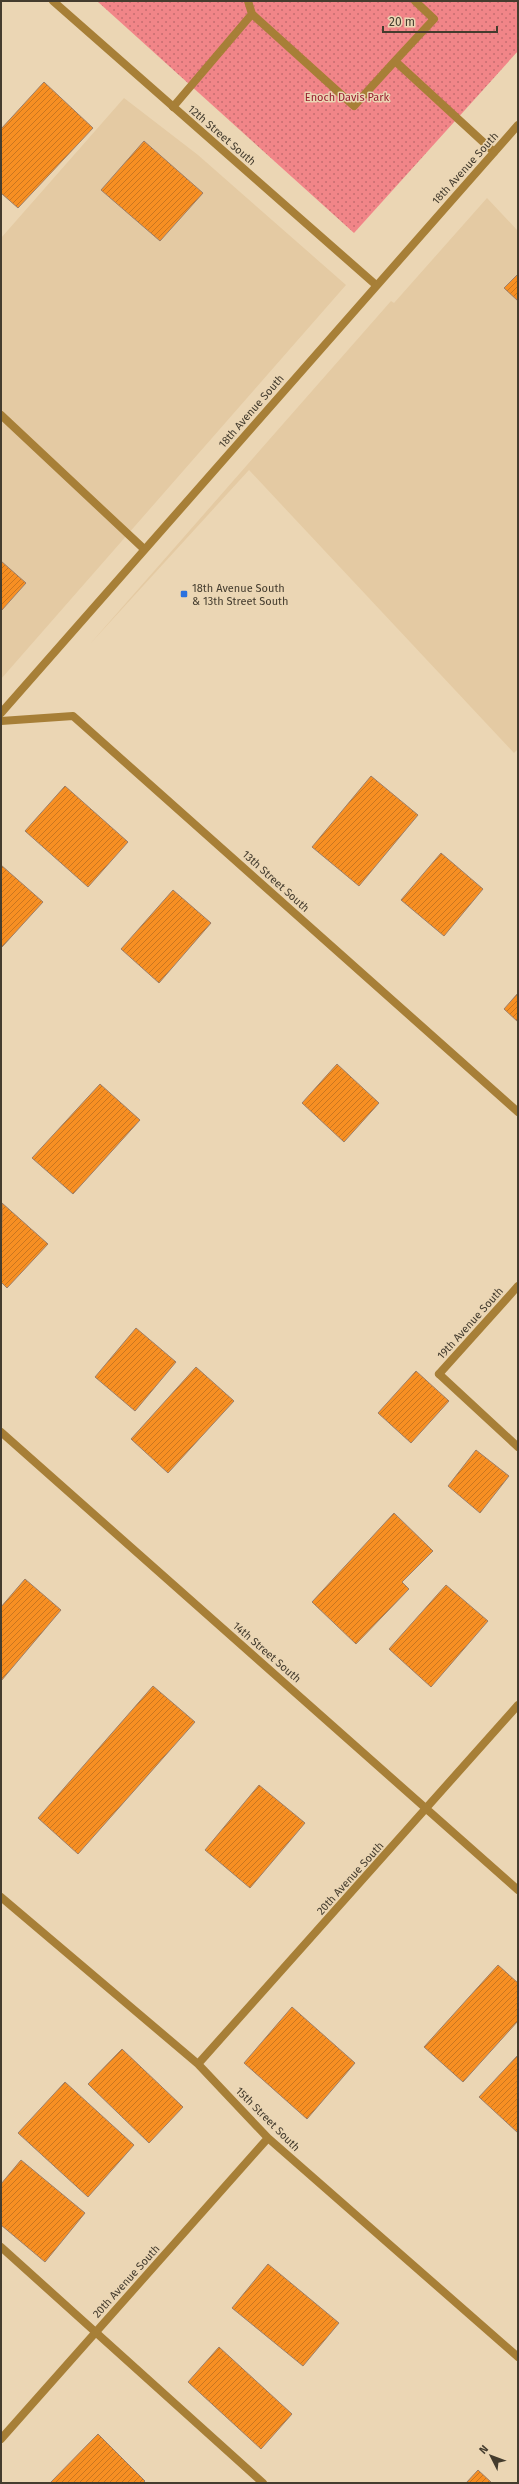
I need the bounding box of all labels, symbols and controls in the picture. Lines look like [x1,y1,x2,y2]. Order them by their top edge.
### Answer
scale bar [383,8,497,34]
text: 20 m [389,15,415,29]
park label: Enoch Davis Park [305,91,389,104]
street label: 12th Street South [185,102,258,168]
street label: 18th Avenue South [429,129,501,207]
street label: 18th Avenue South [216,372,287,451]
place label: 18th Avenue South & 13th Street South [192,582,289,608]
marker: 18th Avenue South & 13th Street South [179,589,189,599]
street label: 13th Street South [240,848,312,915]
street label: 19th Avenue South [435,1285,506,1362]
street label: 14th Street South [230,1619,303,1685]
street label: 20th Avenue South [314,1839,387,1917]
street label: 15th Street South [233,2085,302,2154]
street label: 20th Avenue South [90,2242,163,2320]
north arrow [471,2436,511,2476]
text: N [477,2443,491,2457]

